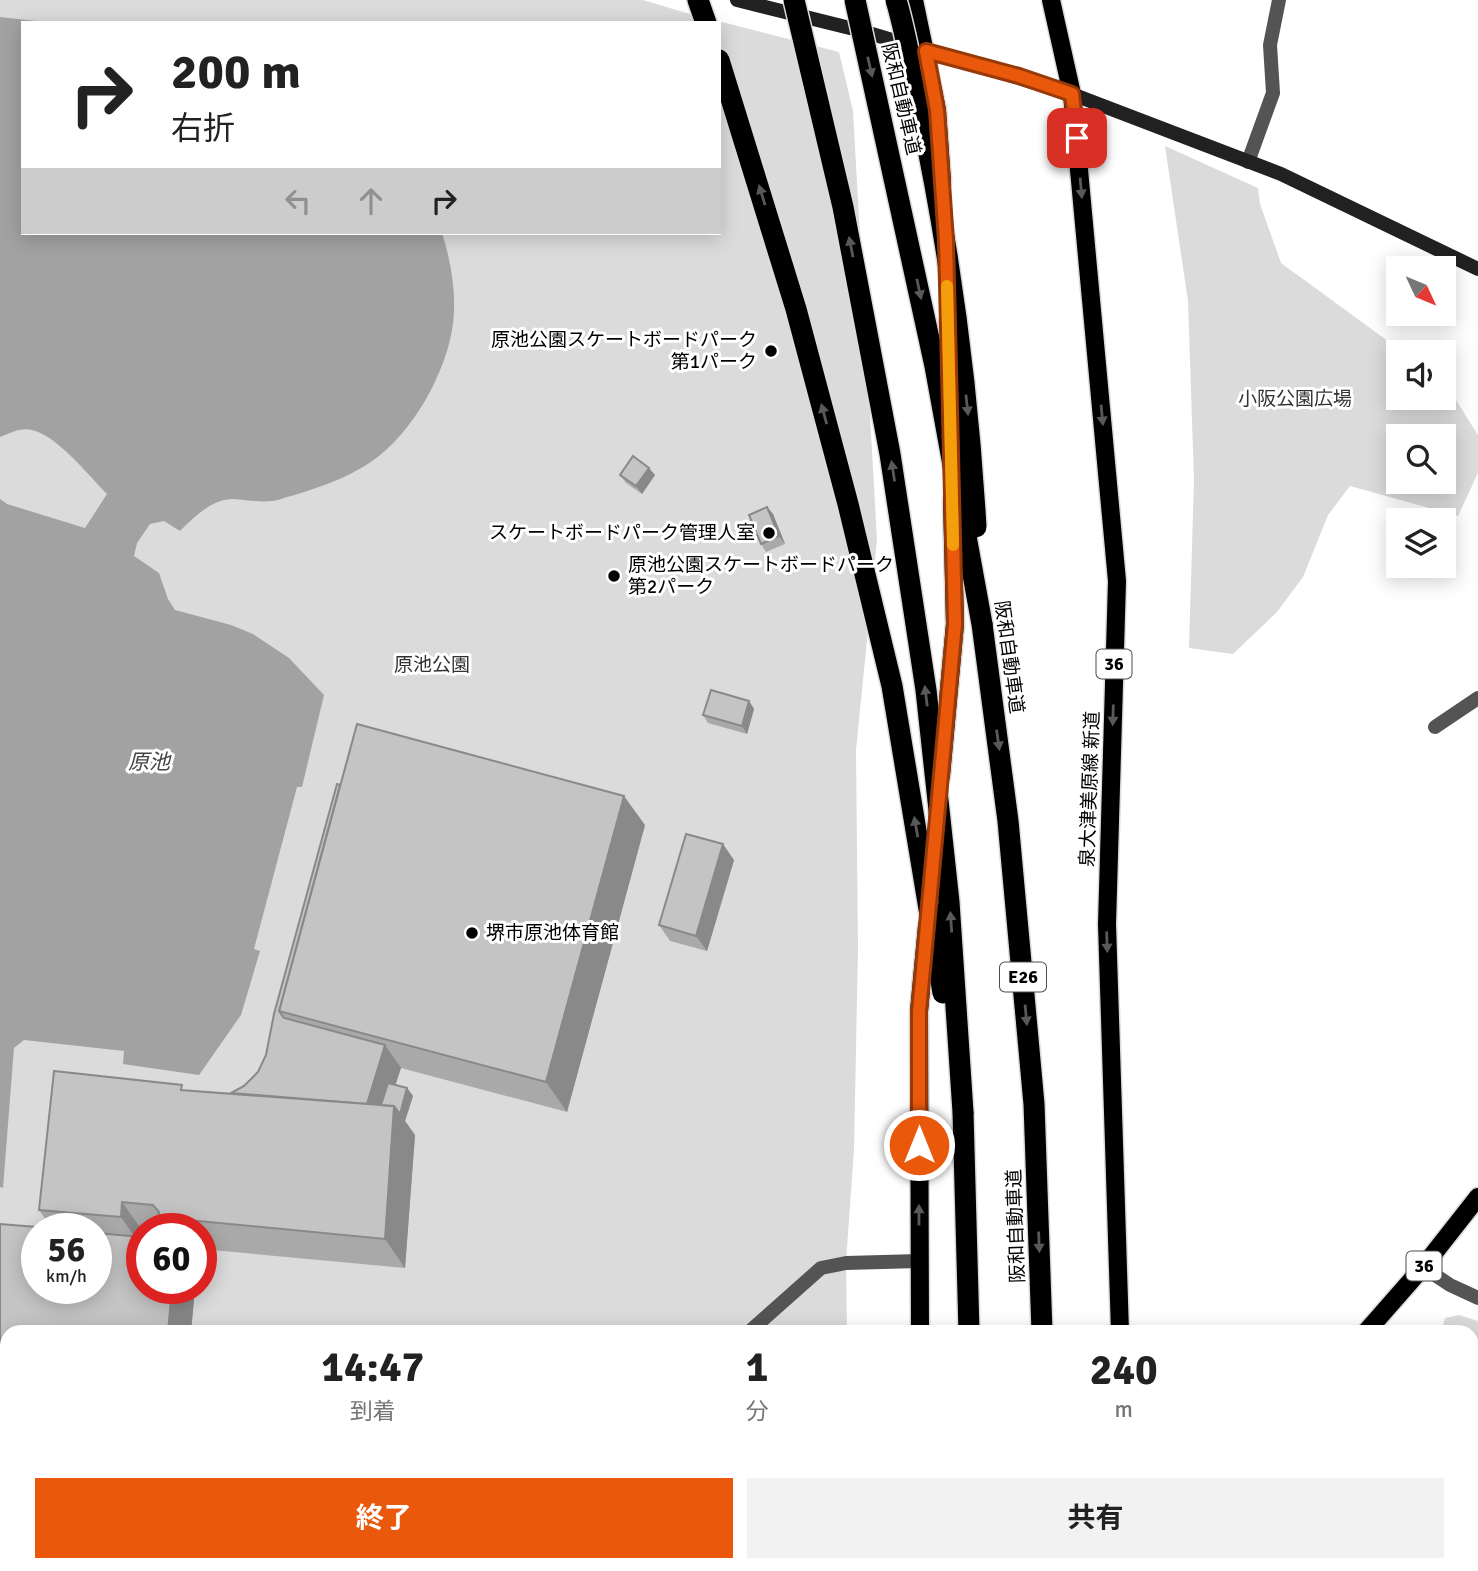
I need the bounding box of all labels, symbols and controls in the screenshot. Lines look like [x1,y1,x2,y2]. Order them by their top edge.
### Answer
street label: 阪和自動車道 [876,41,926,157]
text: 200 m [171,42,301,102]
icon: right [56,49,147,140]
one-way arrow [865,56,876,78]
pin [1047,108,1107,168]
text: 右折 [171,109,235,148]
icon: arrive [1058,119,1096,157]
one-way arrow [1076,177,1087,199]
icon: left [279,182,317,220]
icon: ahead [352,182,390,220]
icon: right [425,182,463,220]
one-way arrow [757,185,767,206]
one-way arrow [845,236,856,258]
north arrow [1386,256,1456,326]
map controls [1386,256,1456,578]
one-way arrow [913,278,924,300]
place label: 原池公園スケートボードパーク 第1パーク [491,328,757,374]
button: sound [1386,340,1456,410]
marker: 原池公園スケートボードパーク 第1パーク [763,343,779,359]
park label: 小阪公園広場 [1238,387,1352,411]
one-way arrow [962,394,973,416]
one-way arrow [819,403,829,424]
one-way arrow [1096,404,1107,426]
button: search [1386,424,1456,494]
one-way arrow [887,460,898,482]
button: layers [1386,508,1456,578]
place label: スケートボードパーク管理人室 [489,521,755,545]
marker: スケートボードパーク管理人室 [761,525,777,541]
place label: 原池公園スケートボードパーク 第2パーク [628,553,894,599]
marker: 原池公園スケートボードパーク 第2パーク [606,568,622,584]
street label: 阪和自動車道 [989,599,1029,715]
road number: 36 [1096,650,1132,678]
park label: 原池公園 [394,653,470,677]
one-way arrow [921,685,932,707]
one-way arrow [1107,704,1118,726]
street label: 泉大津美原線 新道 [1075,711,1105,867]
one-way arrow [992,729,1003,751]
water label: 原池 [128,749,172,775]
one-way arrow [910,816,921,838]
one-way arrow [945,911,956,933]
place label: 堺市原池体育館 [486,921,619,945]
marker: 堺市原池体育館 [464,925,480,941]
one-way arrow [1102,932,1113,954]
road number: E26 [1000,962,1046,992]
one-way arrow [1021,1004,1032,1026]
position arrow [882,1108,956,1182]
street label: 阪和自動車道 [1002,1169,1030,1283]
one-way arrow [913,1203,925,1225]
speed limit sign: 60 [126,1213,217,1304]
text: 56 [48,1228,85,1271]
one-way arrow [1034,1231,1045,1253]
road number: 36 [1406,1252,1442,1280]
text: km/h [46,1265,87,1287]
text: 14:47 [321,1342,424,1393]
text: 1 [746,1342,768,1393]
text: 240 [1090,1345,1158,1396]
text: m [1115,1395,1133,1424]
text: 到着 [350,1397,396,1426]
text: 分 [746,1397,769,1426]
button: 終了 [35,1478,733,1558]
button: 共有 [747,1478,1444,1558]

